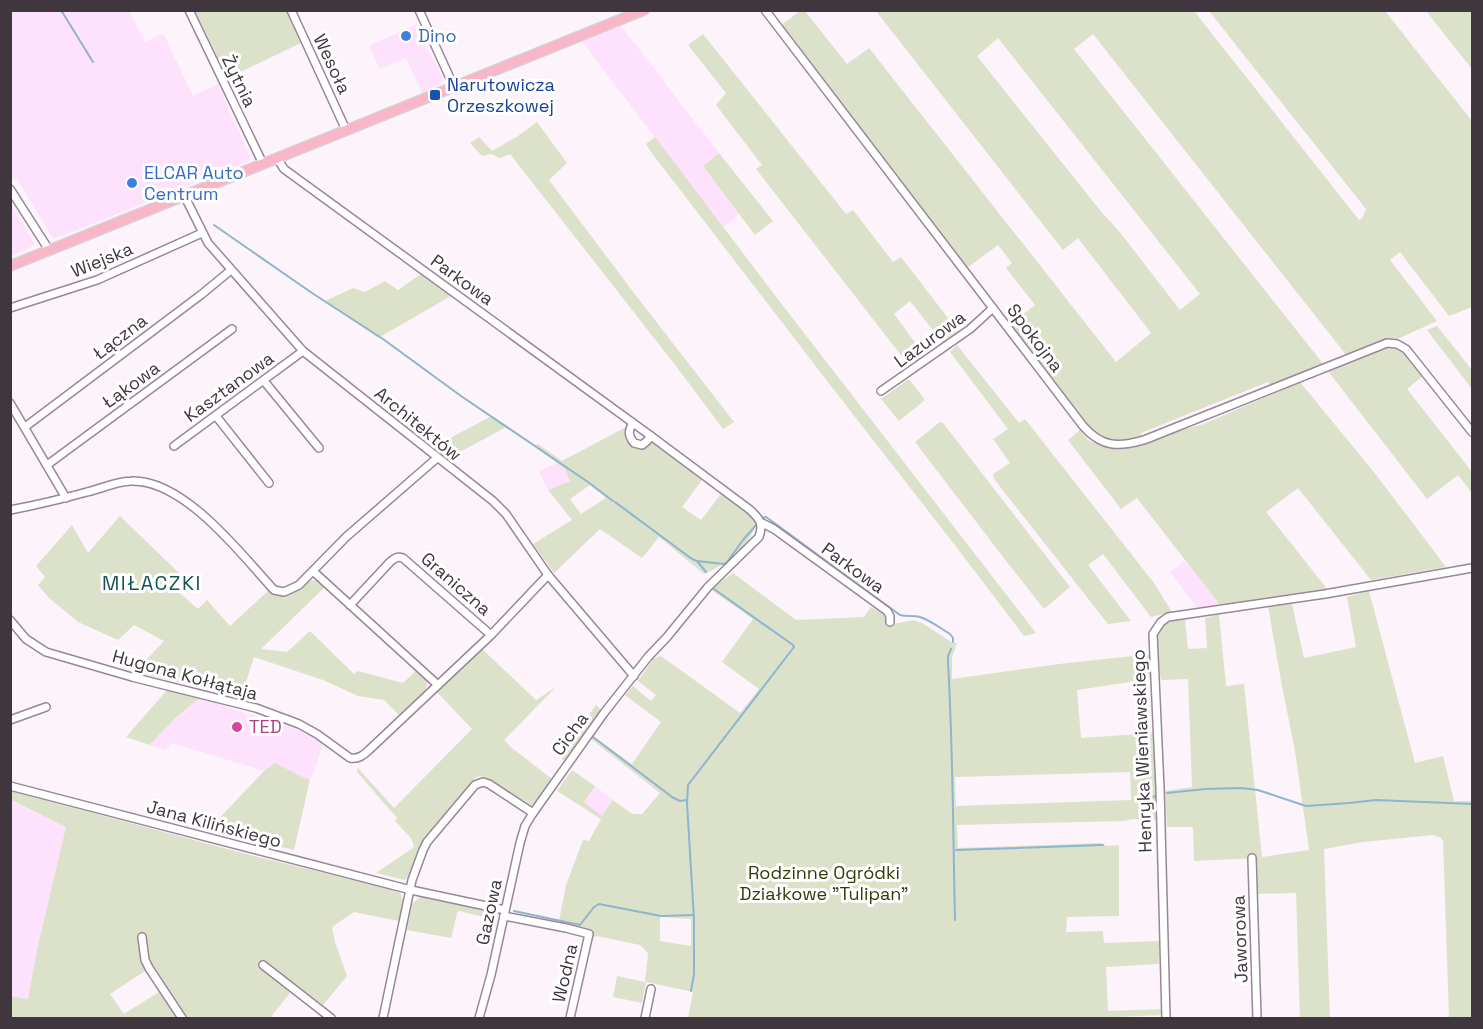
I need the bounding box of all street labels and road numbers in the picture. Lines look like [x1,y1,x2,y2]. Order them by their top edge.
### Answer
street label: Wesoła [309,30,356,98]
street label: Żytnia [217,51,262,111]
street label: Wiejska [68,237,136,282]
street label: Parkowa [426,249,498,310]
street label: Spokojna [1002,299,1069,377]
street label: Lazurowa [890,305,970,372]
street label: Łączna [88,309,151,364]
street label: Kasztanowa [179,346,278,427]
street label: Łąkowa [97,356,164,413]
street label: Architektów [370,381,467,466]
street label: Parkowa [817,537,889,598]
street label: Graniczna [417,547,496,620]
street label: Hugona Kołłątaja [110,644,260,705]
street label: Henryka Wieniawskiego [1126,649,1157,853]
street label: Cicha [546,707,593,760]
street label: Jana Kilińskiego [144,794,284,853]
street label: Gazowa [470,877,507,947]
street label: Jaworowa [1226,895,1253,983]
street label: Wodna [547,941,582,1005]

